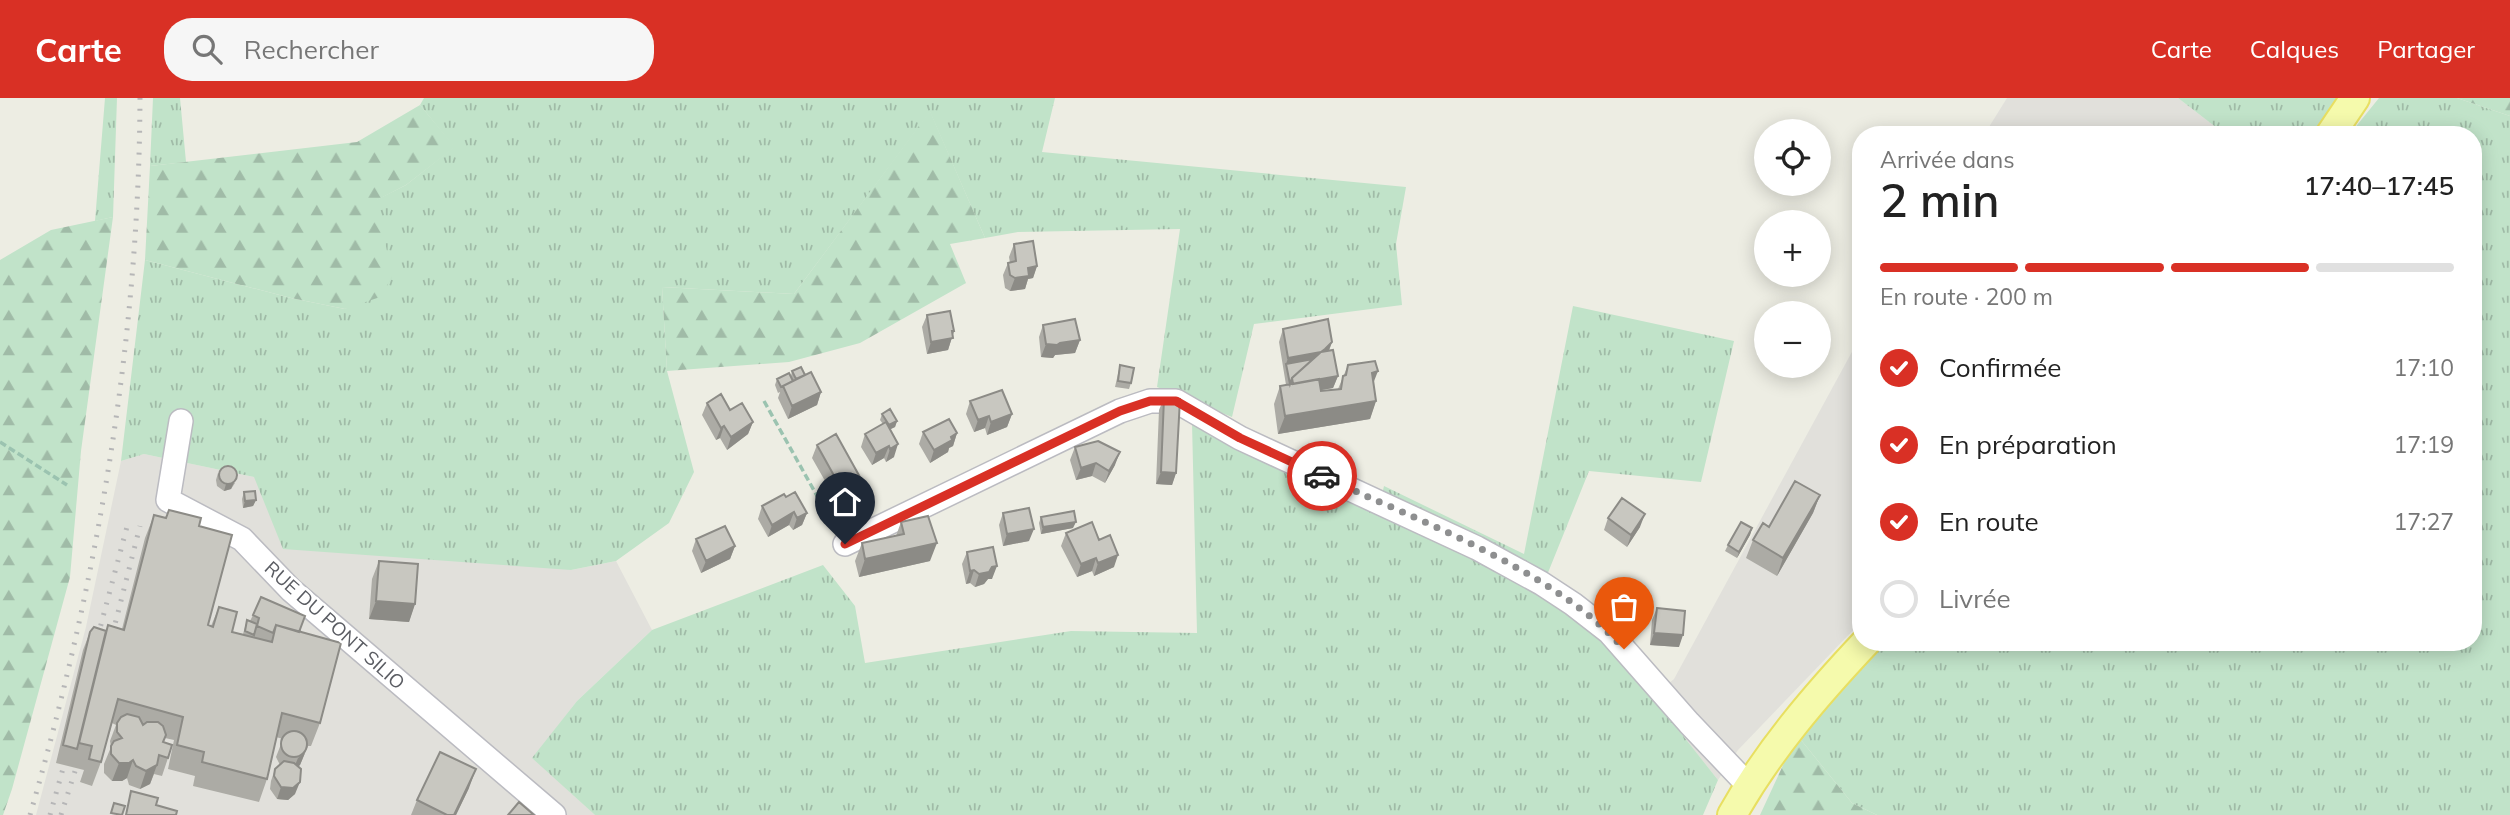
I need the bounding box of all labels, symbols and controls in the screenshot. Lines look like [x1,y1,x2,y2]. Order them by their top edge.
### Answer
search box [164,18,654,81]
text: Carte [35,29,122,70]
icon: search [188,30,226,68]
text: Rechercher [244,33,379,66]
text: Carte [2151,34,2212,64]
text: Calques [2250,34,2339,64]
text: Partager [2377,34,2475,64]
map controls [1754,119,1831,378]
button: locate [1754,119,1831,196]
text: Arrivée dans [1880,145,2015,174]
text: 17:40–17:45 [2304,169,2454,202]
text: 2 min [1880,171,1999,229]
button: + [1754,210,1831,287]
text: En route · 200 m [1880,282,2053,311]
button: − [1754,301,1831,378]
icon: check [1880,349,1918,387]
text: Confirmée [1939,351,2061,384]
text: 17:10 [2394,353,2454,382]
icon: check [1880,426,1918,464]
text: En préparation [1939,428,2117,461]
text: 17:19 [2394,430,2454,459]
courier [1287,441,1357,511]
icon: car [1303,457,1341,495]
pin [815,472,875,544]
icon: home [826,483,864,521]
icon: check [1880,503,1918,541]
text: En route [1939,505,2039,538]
text: 17:27 [2394,507,2454,536]
street label: RUE DU PONT SILIO [260,556,410,694]
pin [1594,577,1654,649]
text: Livrée [1939,582,2011,615]
icon: bag [1605,588,1643,626]

